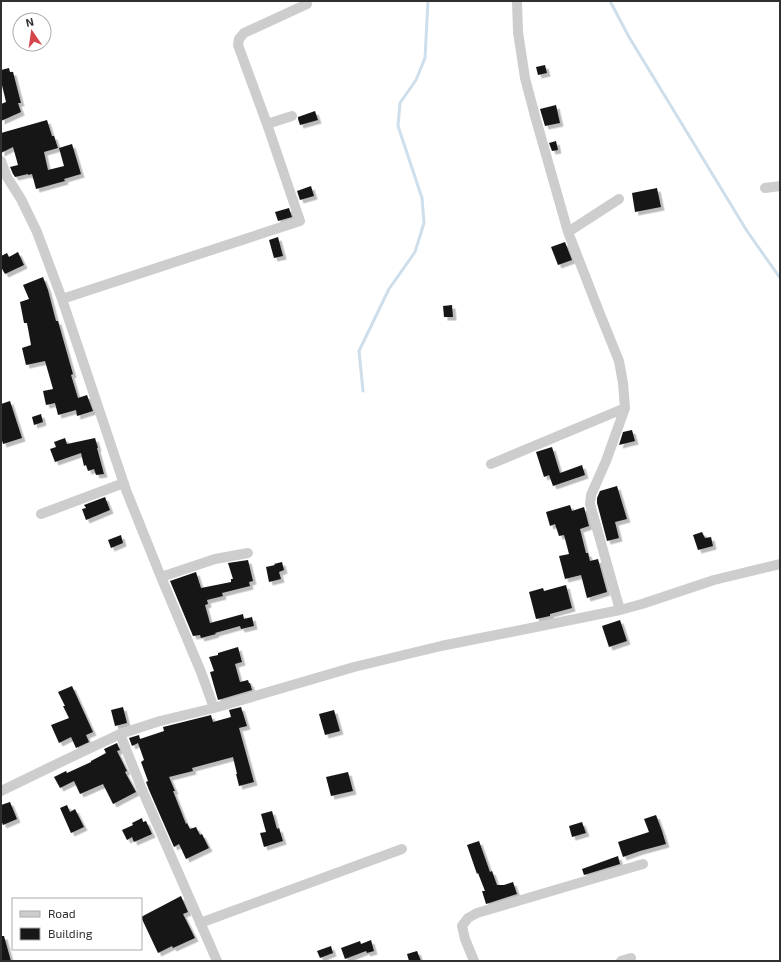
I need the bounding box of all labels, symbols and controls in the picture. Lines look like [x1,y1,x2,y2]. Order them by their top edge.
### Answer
north arrow [12,12,52,52]
text: N [24,15,35,29]
legend [12,898,142,950]
text: Road [48,906,76,920]
text: Building [48,926,93,940]

